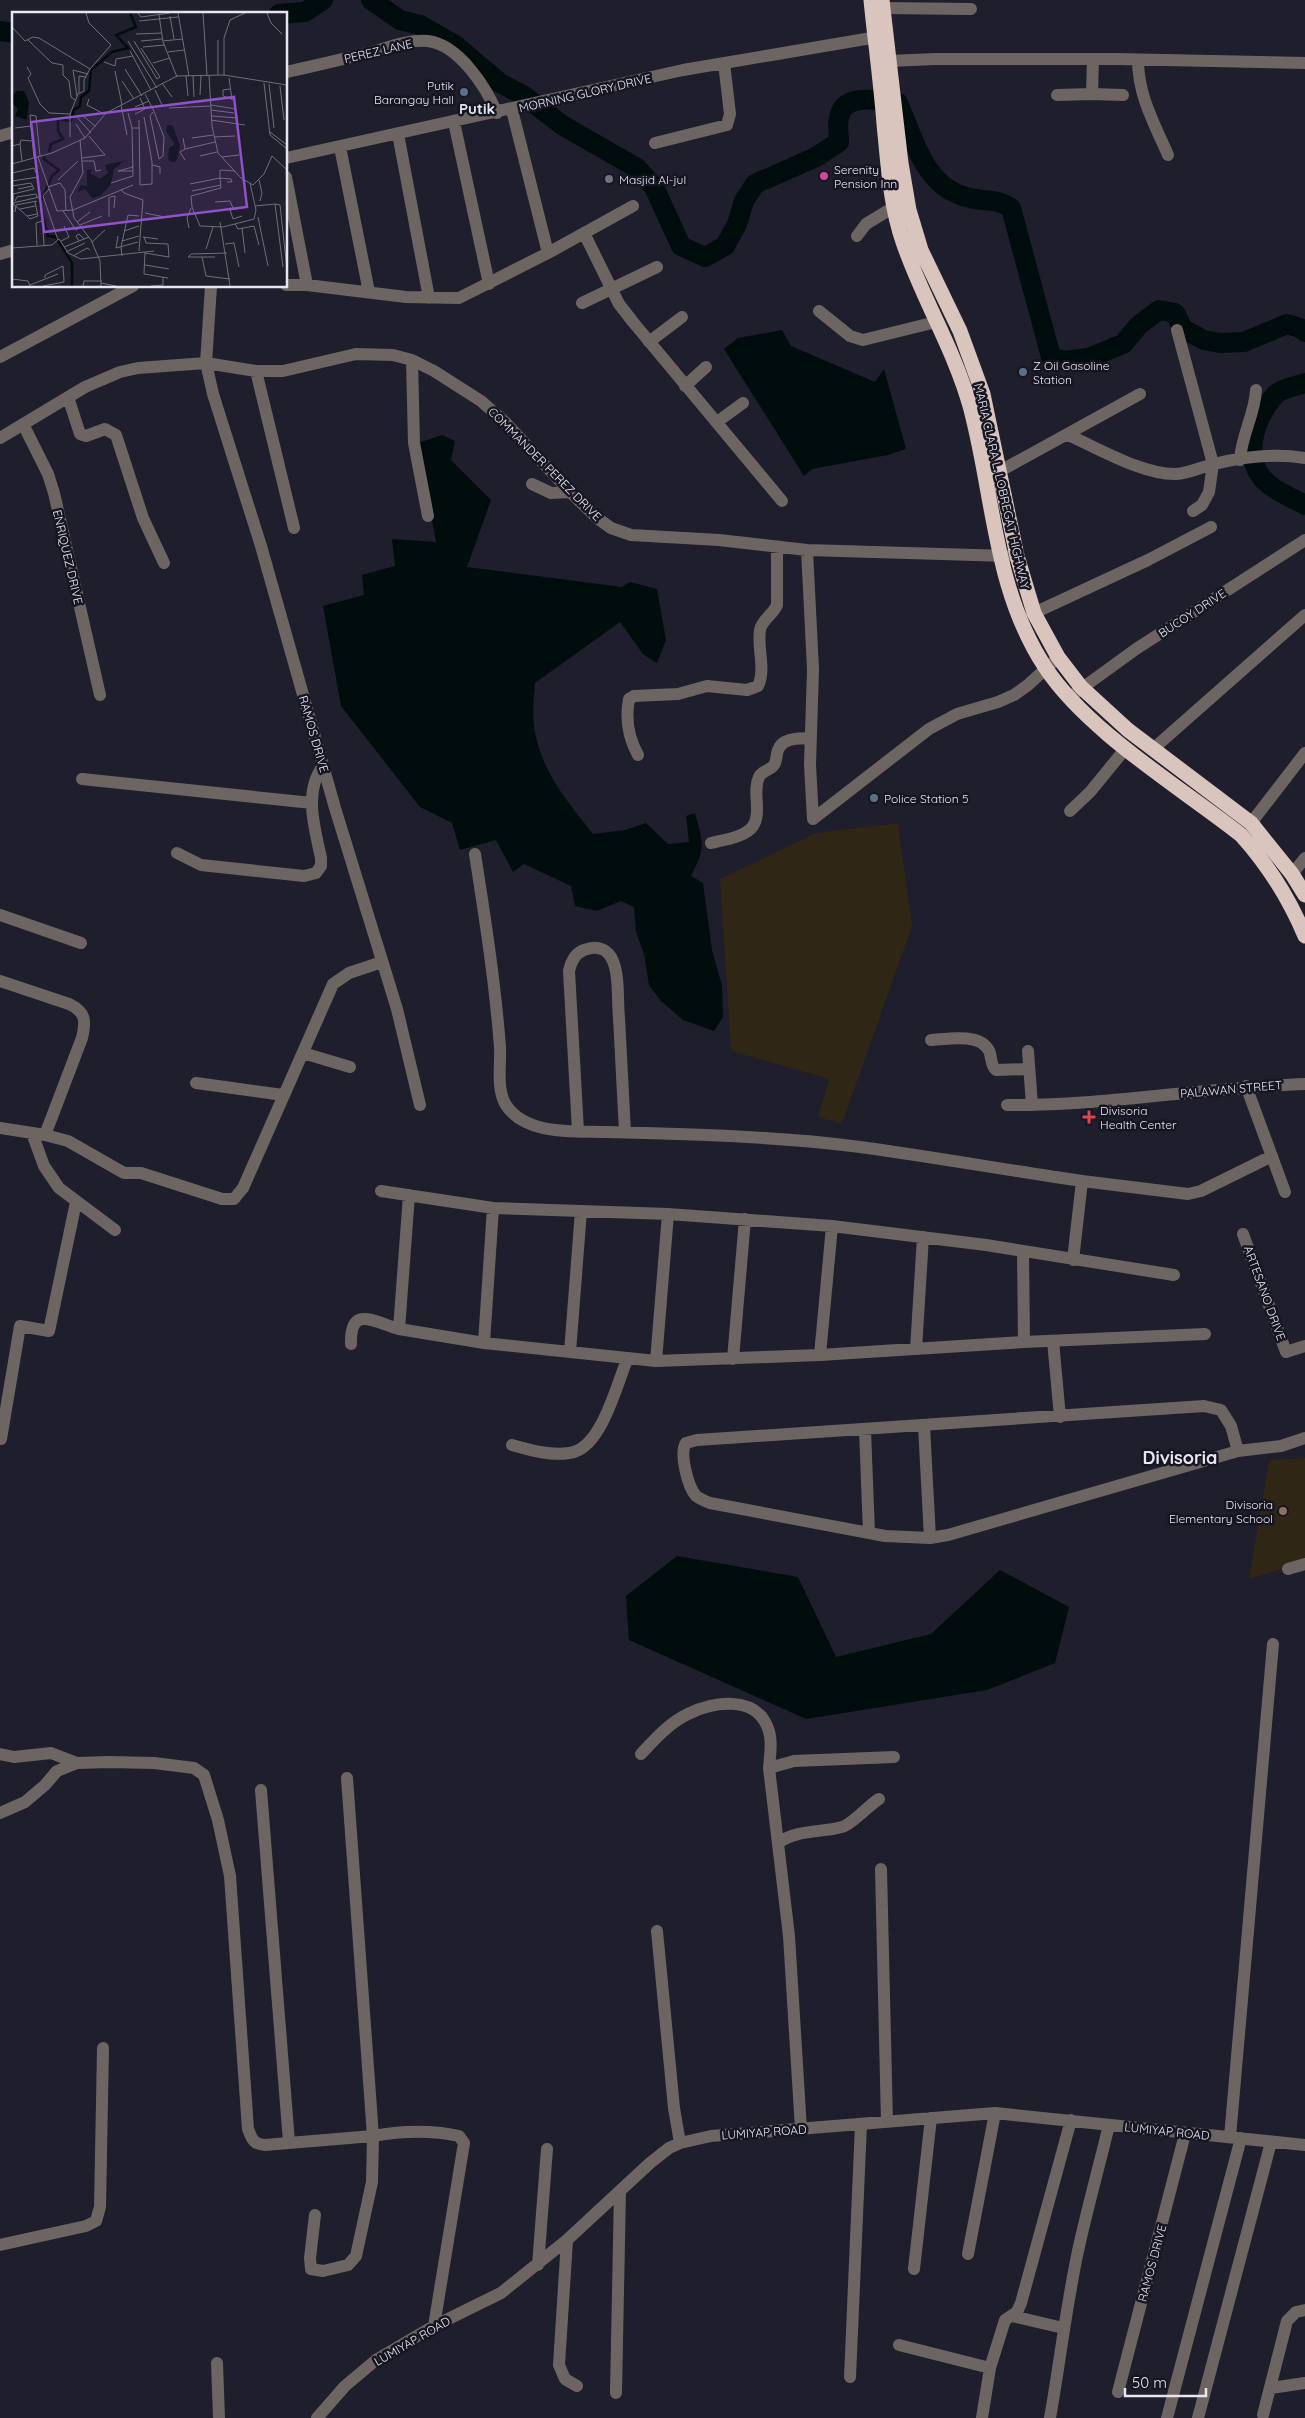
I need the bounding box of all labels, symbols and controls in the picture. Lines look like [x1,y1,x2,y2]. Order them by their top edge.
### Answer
inset map [12,12,288,288]
street label: PEREZ LANE [342,36,414,66]
street label: MORNING GLORY DRIVE [517,70,653,116]
place label: Putik Barangay Hall [374,78,454,107]
marker: Putik Barangay Hall [458,86,470,98]
district label: Putik [459,99,495,118]
place label: Serenity Pension Inn [834,162,897,191]
marker: Serenity Pension Inn [818,170,830,182]
place label: Masjid Al-jul [619,172,686,187]
marker: Masjid Al-jul [603,173,615,185]
place label: Z Oil Gasoline Station [1033,358,1110,387]
marker: Z Oil Gasoline Station [1017,366,1029,378]
street label: MARIA CLARA L. LOBREGAT HIGHWAY [971,382,1033,591]
street label: COMMANDER PEREZ DRIVE [485,404,605,524]
street label: ENRIQUEZ DRIVE [50,508,86,606]
street label: BUCOY DRIVE [1155,586,1229,640]
street label: RAMOS DRIVE [296,694,332,774]
place label: Police Station 5 [884,791,969,806]
marker: Police Station 5 [868,792,880,804]
street label: PALAWAN STREET [1179,1077,1283,1101]
place label: Divisoria Health Center [1100,1103,1177,1132]
marker: Divisoria Health Center [1082,1110,1096,1124]
street label: ARTESANO DRIVE [1241,1244,1289,1343]
district label: Divisoria [1143,1446,1217,1469]
place label: Divisoria Elementary School [1169,1497,1273,1526]
marker: Divisoria Elementary School [1277,1505,1289,1517]
street label: LUMIYAP ROAD [1124,2119,1211,2143]
street label: LUMIYAP ROAD [721,2122,808,2142]
street label: RAMOS DRIVE [1134,2223,1170,2303]
street label: LUMIYAP ROAD [371,2313,453,2369]
scale bar [1125,2366,1206,2398]
text: 50 m [1132,2373,1167,2392]

